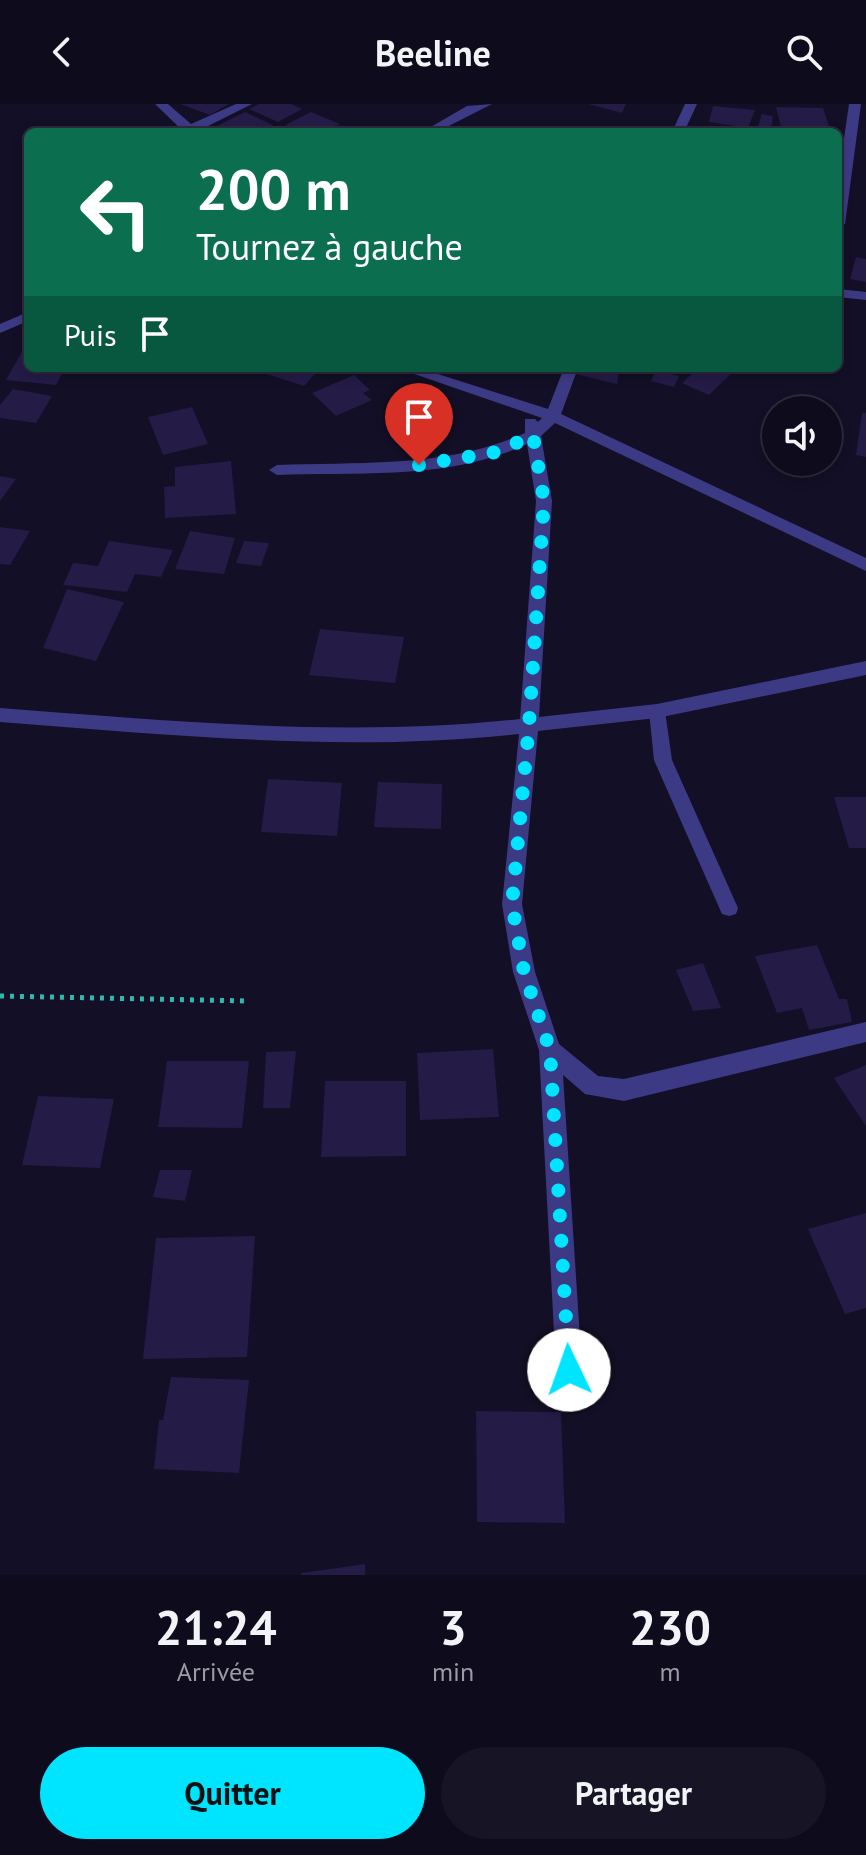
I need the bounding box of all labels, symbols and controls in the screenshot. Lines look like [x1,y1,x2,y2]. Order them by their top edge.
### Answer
text: Beeline [375,29,491,76]
icon: back [40,30,84,74]
icon: search [782,30,826,74]
text: 200 m [196,153,351,225]
icon: left [64,160,168,264]
text: Tournez à gauche [196,223,463,270]
icon: arrive [133,312,177,356]
text: Puis [64,315,117,354]
pin [385,383,453,465]
icon: arrive [397,395,441,439]
map controls [762,396,842,476]
button: sound [762,396,842,476]
position arrow [527,1328,611,1412]
text: 21:24 [155,1596,277,1658]
text: 3 [439,1596,467,1658]
text: 230 [629,1596,711,1658]
text: Arrivée [177,1655,255,1688]
text: min [432,1655,474,1688]
text: m [660,1655,681,1688]
button: Quitter [40,1747,425,1839]
button: Partager [441,1747,826,1839]

